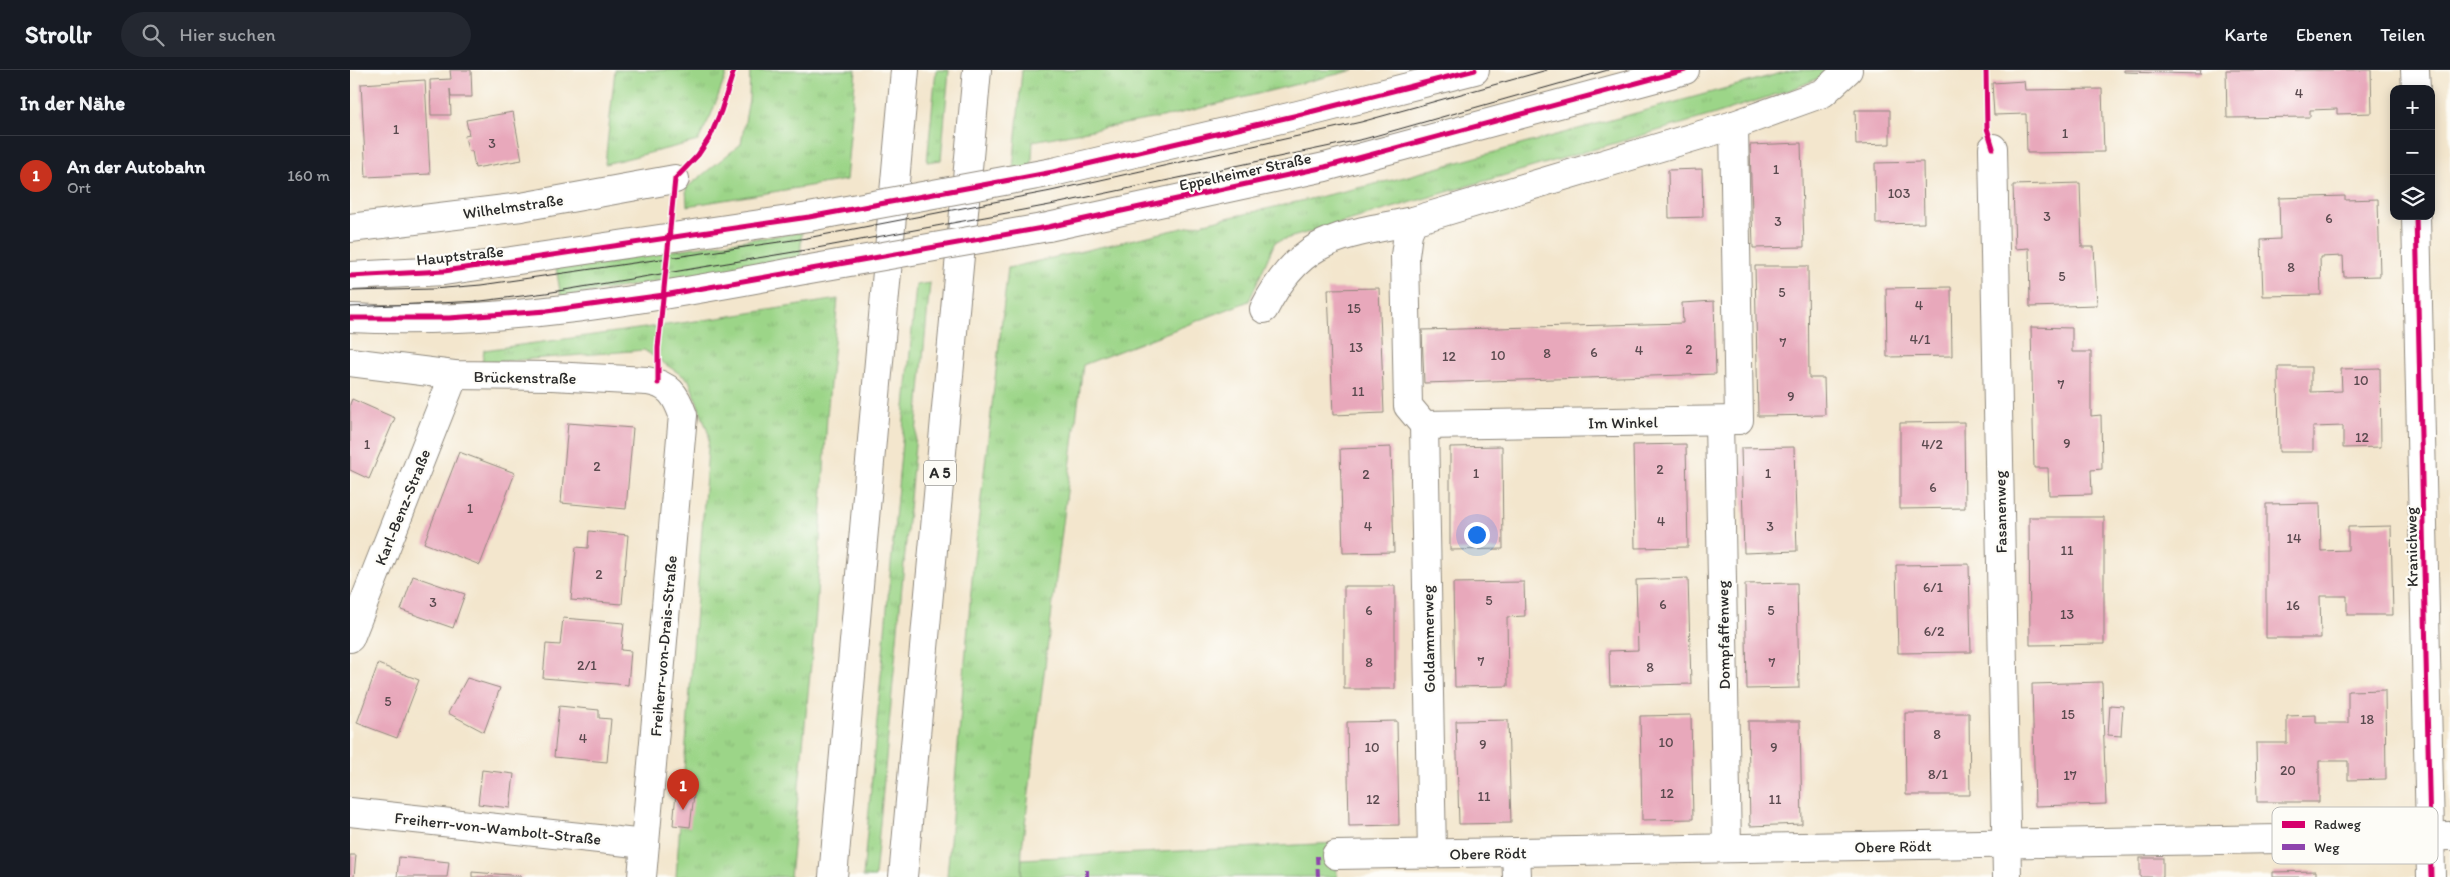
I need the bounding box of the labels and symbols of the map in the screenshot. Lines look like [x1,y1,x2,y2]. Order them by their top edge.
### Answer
house number: 4 [2295,85,2304,102]
house number: 1 [393,121,400,138]
house number: 1 [2062,125,2069,142]
house number: 3 [488,135,496,152]
street label: Eppelheimer Straße [1177,148,1313,195]
house number: 1 [1773,161,1780,178]
house number: 103 [1888,185,1911,202]
street label: Wilhelmstraße [462,190,565,223]
house number: 3 [2043,208,2051,225]
house number: 6 [2325,210,2333,227]
house number: 3 [1774,213,1782,230]
street label: Hauptstraße [416,241,505,270]
house number: 8 [2287,259,2295,276]
house number: 5 [2058,268,2066,285]
house number: 5 [1778,284,1786,301]
house number: 4 [1915,297,1924,314]
house number: 15 [1347,300,1361,317]
house number: 4/1 [1910,331,1931,348]
house number: 7 [1780,334,1787,351]
house number: 13 [1349,339,1363,356]
house number: 2 [1685,341,1693,358]
house number: 4 [1635,342,1644,359]
house number: 6 [1590,344,1598,361]
house number: 8 [1543,345,1551,362]
house number: 10 [1490,347,1506,364]
house number: 12 [1442,348,1457,365]
street label: Brückenstraße [474,367,577,388]
house number: 10 [2353,372,2369,389]
house number: 7 [2058,376,2065,393]
house number: 11 [1352,383,1365,400]
house number: 9 [1787,388,1795,405]
street label: Im Winkel [1588,412,1659,433]
house number: 12 [2355,429,2370,446]
house number: 9 [2063,435,2071,452]
house number: 1 [364,436,371,453]
house number: 4/2 [1921,436,1943,453]
street label: Karl-Benz-Straße [371,446,434,568]
house number: 2 [593,458,601,475]
road number: A 5 [924,460,956,486]
house number: 2 [1656,461,1664,478]
house number: 1 [1473,465,1480,482]
house number: 1 [1765,465,1772,482]
house number: 2 [1362,466,1370,483]
street label: Fasanenweg [1990,469,2011,554]
house number: 6 [1929,479,1937,496]
house number: 1 [467,500,474,517]
street label: Kranichweg [2401,506,2422,587]
house number: 4 [1657,513,1666,530]
house number: 4 [1364,518,1373,535]
house number: 3 [1766,518,1774,535]
your location [1464,522,1490,548]
house number: 14 [2287,530,2302,547]
house number: 11 [2061,542,2074,559]
street label: Freiherr-von-Drais-Straße [646,555,681,737]
house number: 2 [595,566,603,583]
street label: Dompfaffenweg [1713,579,1734,690]
house number: 6/1 [1923,579,1943,596]
street label: Goldammerweg [1418,584,1439,693]
house number: 5 [1485,592,1493,609]
house number: 3 [429,594,437,611]
house number: 6 [1659,596,1667,613]
house number: 16 [2286,597,2300,614]
house number: 6 [1365,602,1373,619]
house number: 5 [1767,602,1775,619]
house number: 13 [2060,606,2074,623]
house number: 6/2 [1924,623,1945,640]
house number: 7 [1478,653,1485,670]
house number: 8 [1365,654,1373,671]
house number: 7 [1769,654,1776,671]
house number: 2/1 [577,657,597,674]
house number: 8 [1646,659,1654,676]
house number: 5 [384,693,392,710]
house number: 15 [2061,706,2075,723]
house number: 18 [2360,711,2374,728]
house number: 8 [1933,726,1941,743]
house number: 4 [579,730,588,747]
house number: 10 [1658,734,1674,751]
house number: 9 [1479,736,1487,753]
house number: 10 [1364,739,1380,756]
house number: 9 [1770,739,1778,756]
house number: 20 [2280,762,2296,779]
house number: 8/1 [1928,766,1949,783]
house number: 17 [2063,767,2077,784]
pin: 1 [667,769,699,810]
house number: 12 [1660,785,1675,802]
house number: 11 [1478,788,1491,805]
house number: 12 [1366,791,1381,808]
house number: 11 [1769,791,1782,808]
legend [2272,807,2438,864]
street label: Freiherr-von-Wambolt-Straße [394,808,602,849]
text: Radweg [2314,816,2362,833]
street label: Obere Rödt [1854,836,1932,857]
text: Weg [2314,839,2340,856]
street label: Obere Rödt [1449,843,1527,864]

